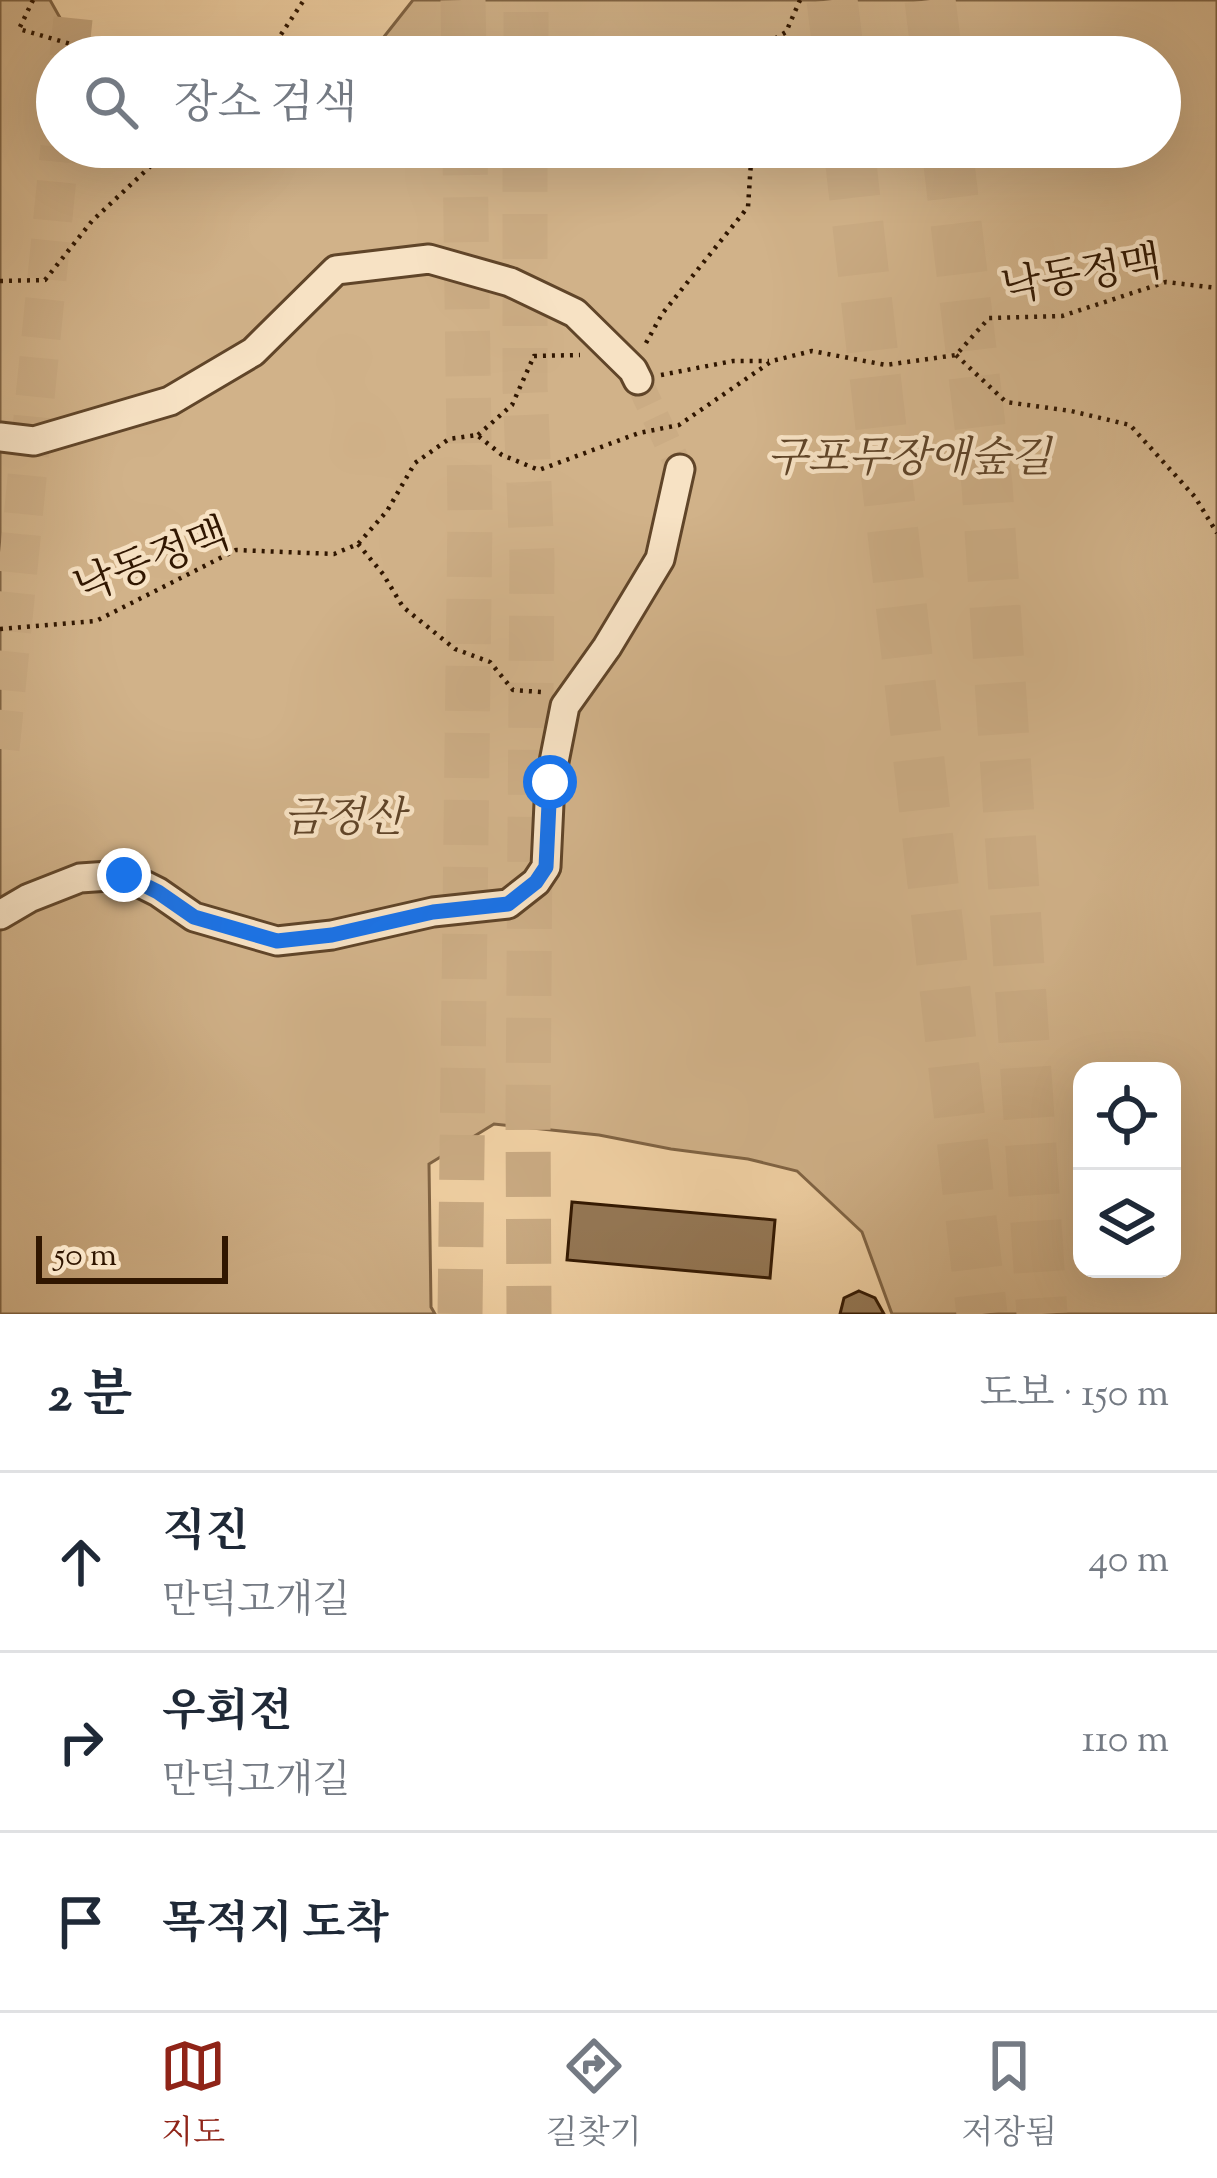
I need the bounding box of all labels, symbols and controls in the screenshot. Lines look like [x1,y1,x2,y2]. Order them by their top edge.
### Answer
search box [36,36,1181,168]
icon: search [78,69,144,135]
text: 장소 검색 [174,74,357,139]
street label: 낙동정맥 [997,234,1167,322]
park label: 구포무장애숲길 [767,431,1053,491]
street label: 낙동정맥 [66,507,239,621]
route start [523,755,577,809]
park label: 금정산 [283,791,410,851]
route end [97,848,151,902]
map controls [1073,1062,1181,1278]
button: locate [1073,1062,1181,1170]
button: layers [1073,1170,1181,1278]
scale bar [36,1230,228,1283]
text: 50 m [54,1233,117,1281]
text: 2 분 [48,1361,132,1434]
text: 도보 · 150 m [979,1368,1169,1424]
text: 직진 [162,1502,249,1567]
icon: ahead [48,1529,114,1595]
text: 40 m [1089,1534,1169,1590]
text: 만덕고개길 [162,1575,350,1631]
text: 우회전 [162,1682,292,1747]
icon: right [48,1709,114,1775]
text: 110 m [1082,1714,1169,1770]
text: 만덕고개길 [162,1755,350,1811]
icon: arrive [48,1889,114,1955]
text: 목적지 도착 [162,1894,389,1959]
tab: 지도 [160,2033,226,2159]
tab: 길찾기 [546,2033,642,2159]
tab: 저장됨 [961,2033,1057,2159]

